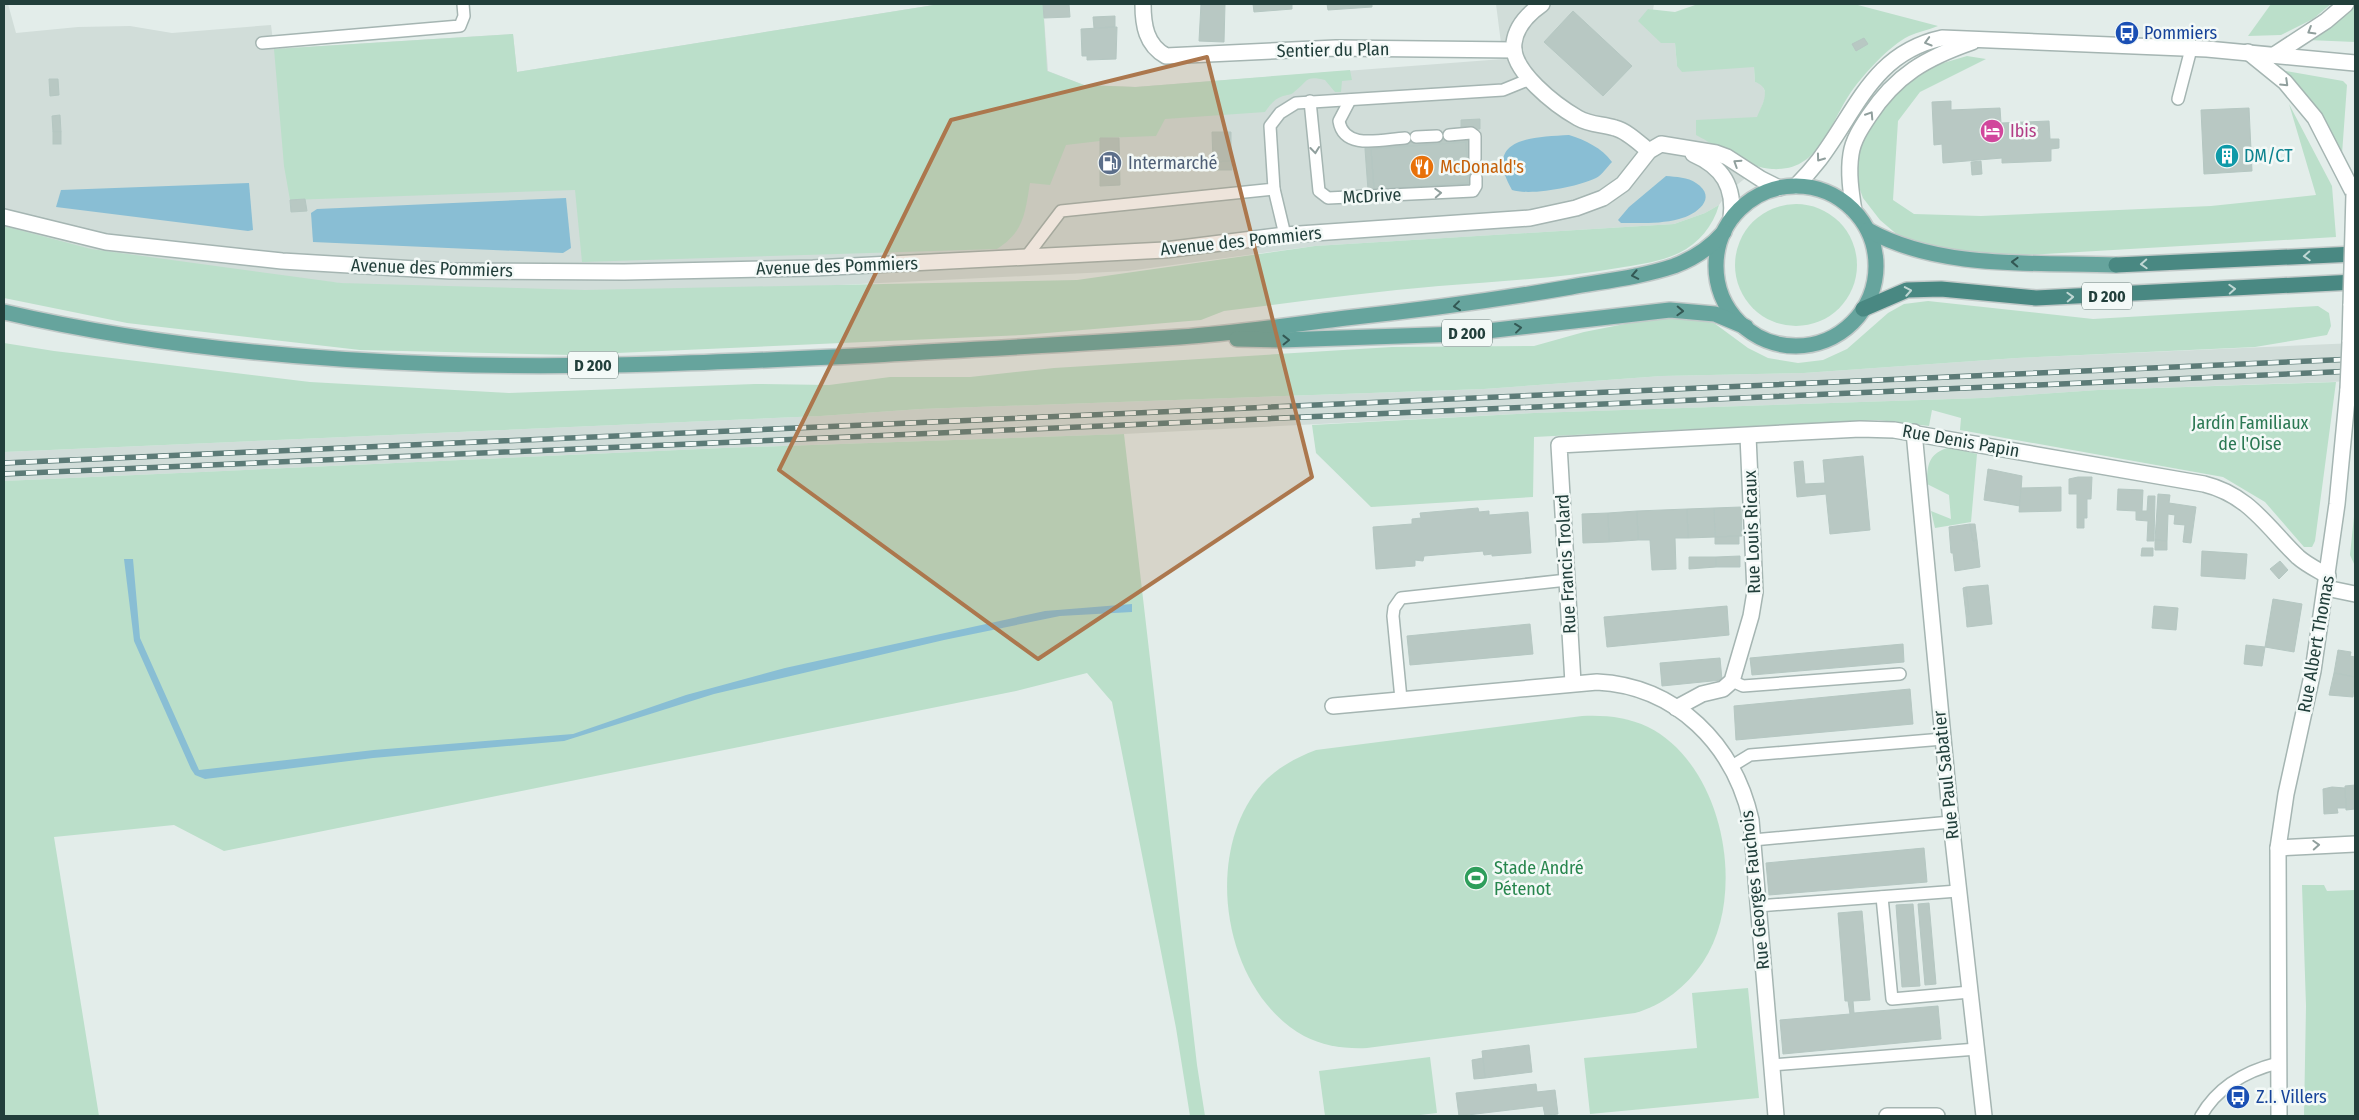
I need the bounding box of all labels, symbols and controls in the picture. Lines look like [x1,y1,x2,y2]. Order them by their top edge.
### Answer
bus stop icon: Pommiers [2114,20,2140,46]
place label: Pommiers [2144,22,2217,44]
one-way arrow [2307,24,2316,34]
one-way arrow [1924,36,1933,46]
street label: Sentier du Plan [1276,38,1390,62]
one-way arrow [2280,77,2289,86]
one-way arrow [1864,111,1873,121]
hotel icon: Ibis [1979,118,2005,144]
place label: Ibis [2010,120,2037,142]
building icon: DM/CT [2214,143,2240,169]
place label: DM/CT [2244,145,2293,167]
one-way arrow [1309,146,1320,154]
fuel station icon: Intermarché [1097,150,1123,176]
place label: Intermarché [1128,152,1218,174]
one-way arrow [1817,152,1826,162]
restaurant icon: McDonald's [1409,154,1435,180]
place label: McDonald's [1440,156,1524,178]
one-way arrow [1733,160,1742,170]
street label: McDrive [1342,183,1402,209]
one-way arrow [1434,187,1442,198]
street label: Avenue des Pommiers [1159,222,1323,260]
one-way arrow [2302,251,2310,262]
street label: Avenue des Pommiers [756,252,919,280]
street label: Avenue des Pommiers [351,254,514,282]
one-way arrow [2010,256,2018,267]
one-way arrow [2140,259,2148,269]
one-way arrow [1630,270,1639,280]
road number: D 200 [2082,282,2132,310]
one-way arrow [2228,283,2236,294]
one-way arrow [1904,287,1913,297]
one-way arrow [2066,292,2074,303]
one-way arrow [1453,300,1461,311]
one-way arrow [1676,305,1684,316]
road number: D 200 [1442,319,1492,346]
one-way arrow [1515,323,1523,334]
one-way arrow [1283,335,1291,345]
road number: D 200 [568,352,618,378]
park label: Jardín Familiaux de l'Oise [2191,412,2309,455]
street label: Rue Denis Papin [1901,420,2021,462]
street label: Rue Louis Ricaux [1739,470,1765,594]
street label: Rue Francis Trolard [1551,494,1581,634]
street label: Rue Albert Thomas [2293,573,2339,714]
street label: Rue Paul Sabatier [1928,709,1964,841]
street label: Rue Georges Fauchois [1736,809,1774,971]
one-way arrow [2313,840,2321,851]
place label: Stade André Pétenot [1494,857,1584,900]
sports icon: Stade André Pétenot [1463,865,1489,891]
bus stop icon: Z.I. Villers [2225,1084,2251,1110]
place label: Z.I. Villers [2256,1086,2327,1108]

